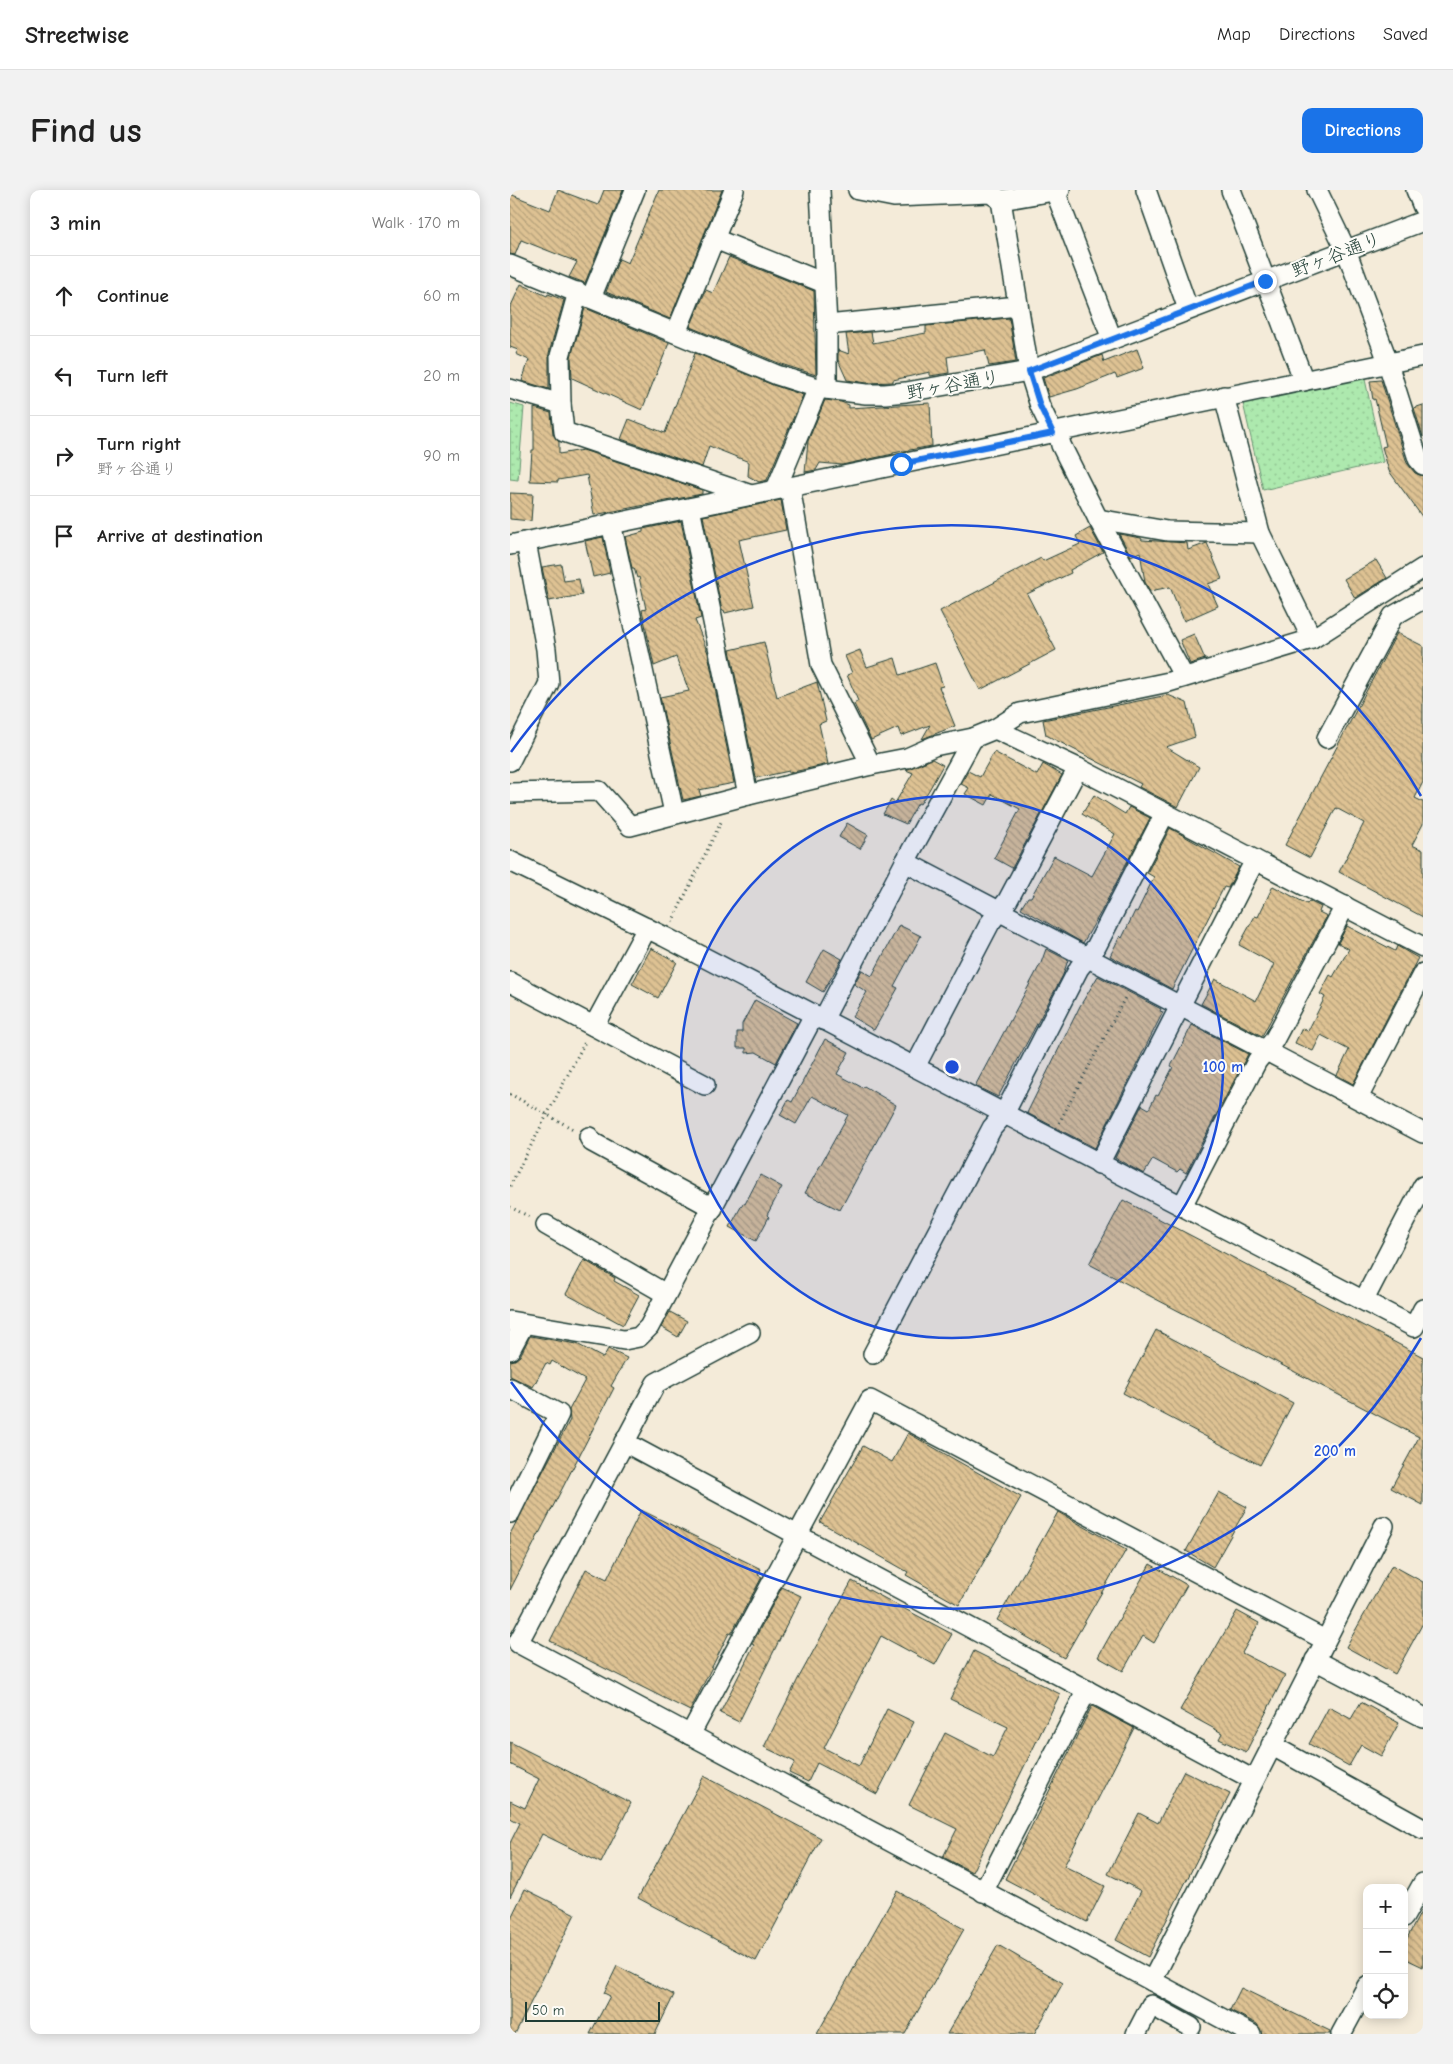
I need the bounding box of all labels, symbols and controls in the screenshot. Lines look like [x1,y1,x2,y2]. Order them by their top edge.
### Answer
text: Streetwise [25,21,129,49]
text: Map [1217,24,1251,45]
text: Directions [1279,24,1355,45]
text: Saved [1383,24,1428,45]
button: Directions [1302,108,1423,153]
text: Find us [30,110,142,151]
text: 3 min [50,211,101,235]
text: Walk · 170 m [372,214,460,232]
street label: 野ヶ谷通り [1288,228,1385,282]
route end [1254,270,1277,293]
icon: ahead [50,282,78,310]
text: Continue [97,285,169,307]
text: 60 m [423,287,460,305]
icon: left [50,362,78,390]
text: Turn left [97,365,168,387]
street label: 野ヶ谷通り [904,366,1002,404]
text: 20 m [423,367,460,385]
text: Turn right [97,433,181,455]
icon: right [50,442,78,470]
text: 90 m [423,447,460,465]
route start [890,453,913,476]
text: 野ヶ谷通り [97,460,177,478]
icon: arrive [50,522,78,550]
text: Arrive at destination [97,525,263,547]
centre of rings [943,1058,961,1076]
text: 100 m [1203,1058,1243,1076]
text: 200 m [1314,1442,1356,1460]
map controls [1363,1884,1408,2019]
button: + [1363,1884,1408,1929]
button: − [1363,1929,1408,1974]
button: locate [1363,1974,1408,2019]
scale bar [525,1999,660,2022]
text: 50 m [532,2002,564,2019]

